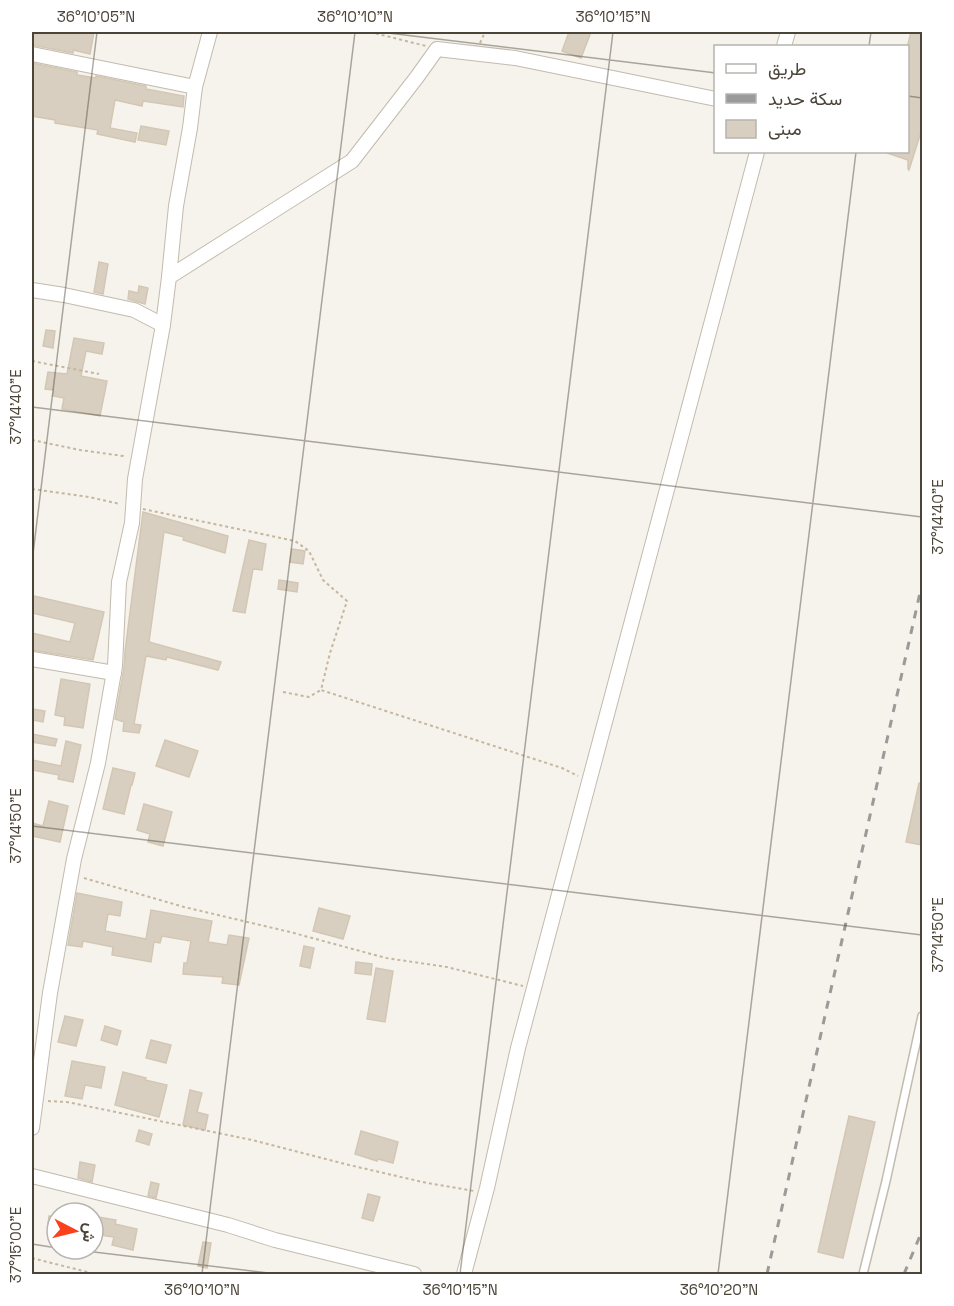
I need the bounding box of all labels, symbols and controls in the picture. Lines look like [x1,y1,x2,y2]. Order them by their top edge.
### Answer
text: 36°10'05"N [57,7,135,26]
text: 36°10'10"N [317,7,393,26]
text: 36°10'15"N [575,7,651,26]
legend [714,45,909,153]
text: طريق [768,57,806,80]
text: سكة حديد [768,87,842,110]
text: مبنى [768,117,802,140]
text: 37°14'40"E [6,369,25,445]
text: 37°14'40"E [928,479,947,555]
text: 37°14'50"E [6,788,25,864]
text: 37°14'50"E [928,897,947,973]
north arrow [45,1201,105,1261]
text: 37°15'00"E [6,1207,25,1283]
text: ش [78,1222,101,1244]
text: 36°10'10"N [164,1280,240,1299]
text: 36°10'15"N [422,1280,498,1299]
text: 36°10'20"N [680,1280,758,1299]

